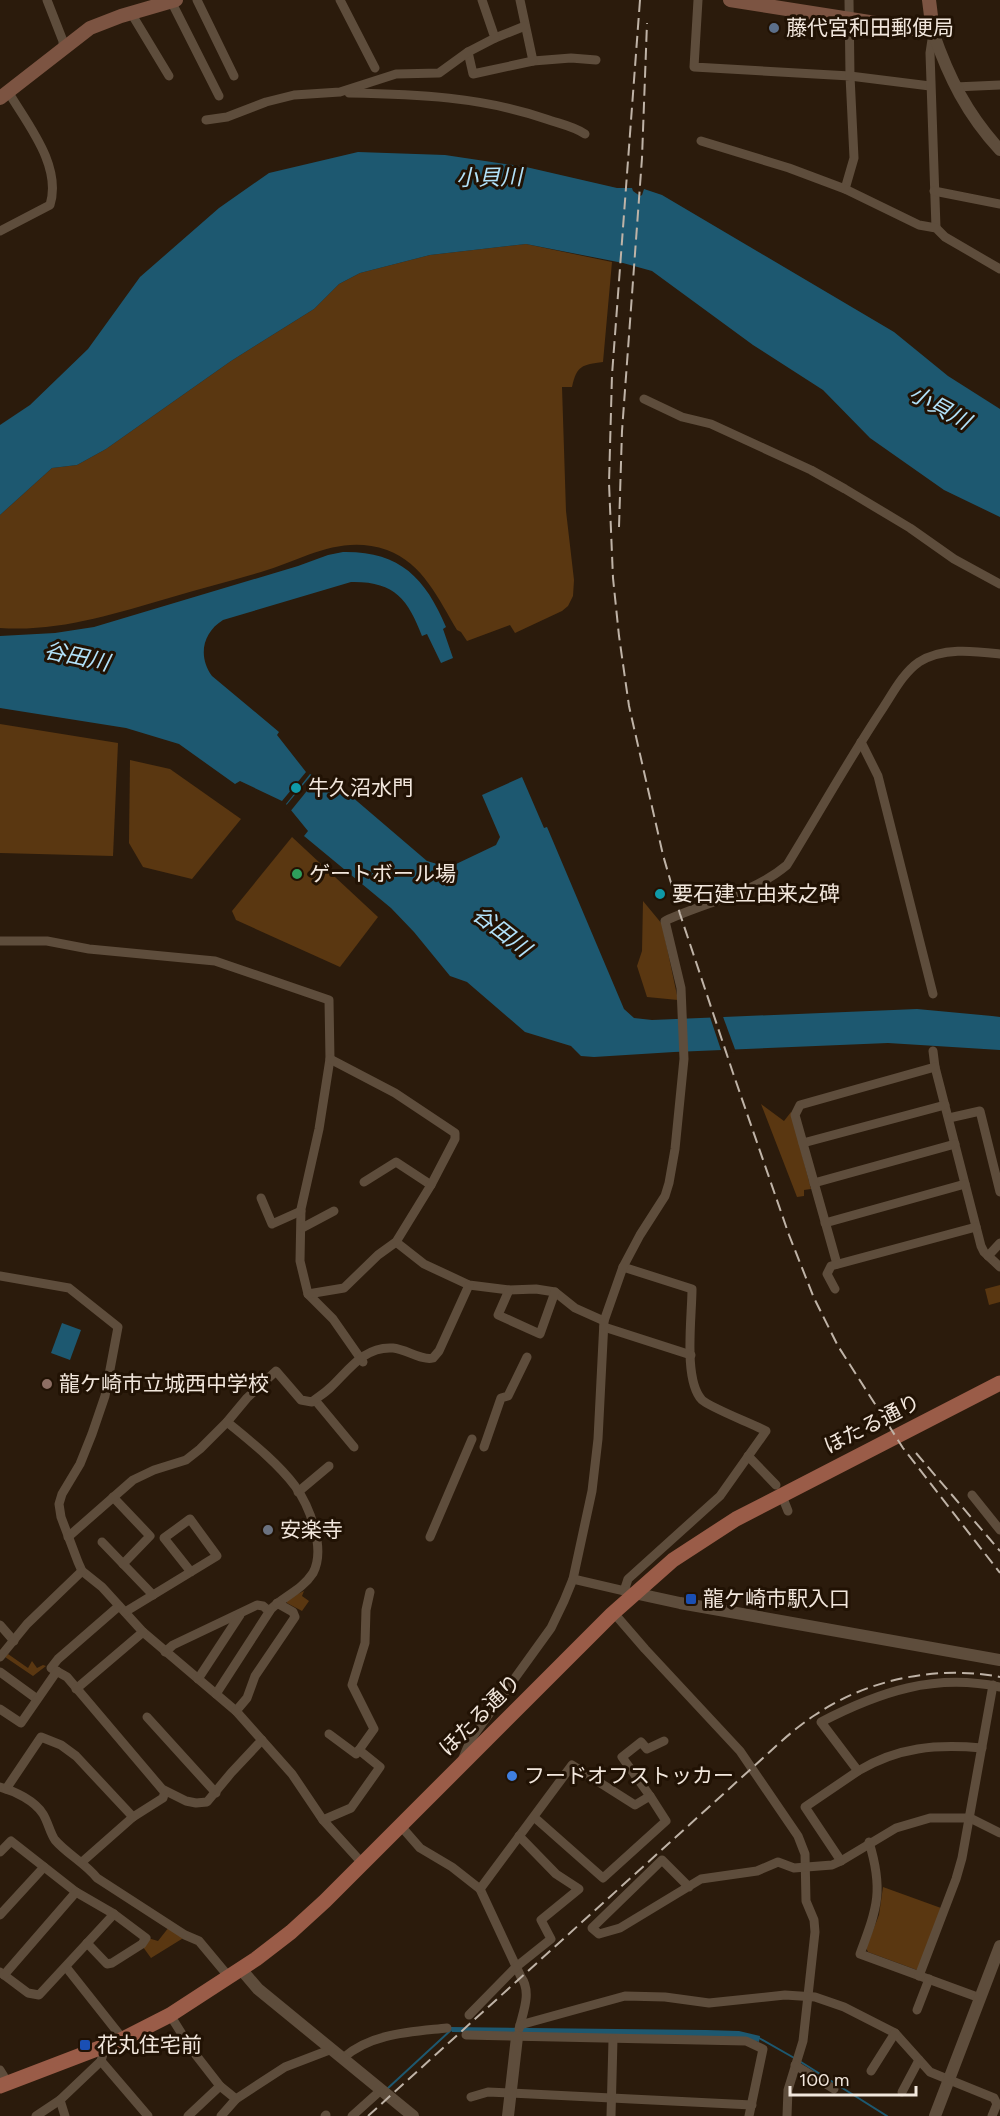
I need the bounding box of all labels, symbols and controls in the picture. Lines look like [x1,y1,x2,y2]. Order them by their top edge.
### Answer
place label: 藤代宮和田郵便局 [786,15,954,40]
marker: 藤代宮和田郵便局 [767,21,781,35]
water label: 小貝川 [456,163,524,192]
water label: 小貝川 [904,380,977,436]
water label: 谷田川 [42,636,114,677]
place label: 牛久沼水門 [308,775,413,800]
marker: 牛久沼水門 [289,781,303,795]
place label: ゲートボール場 [309,861,456,886]
marker: ゲートボール場 [290,867,304,881]
place label: 要石建立由来之碑 [672,881,840,906]
marker: 要石建立由来之碑 [653,887,667,901]
water label: 谷田川 [467,900,538,964]
place label: 龍ケ崎市立城西中学校 [59,1371,269,1396]
marker: 龍ケ崎市立城西中学校 [40,1377,54,1391]
street label: ほたる通り [819,1389,924,1459]
place label: 安楽寺 [280,1517,343,1542]
marker: 安楽寺 [261,1523,275,1537]
place label: 龍ケ崎市駅入口 [703,1586,850,1611]
marker: 龍ケ崎市駅入口 [684,1592,698,1606]
street label: ほたる通り [434,1669,526,1761]
place label: フードオフストッカー [524,1763,734,1788]
marker: フードオフストッカー [505,1769,519,1783]
place label: 花丸住宅前 [97,2032,202,2057]
marker: 花丸住宅前 [78,2038,92,2052]
scale bar [790,2059,916,2097]
text: 100 m [799,2069,849,2091]

